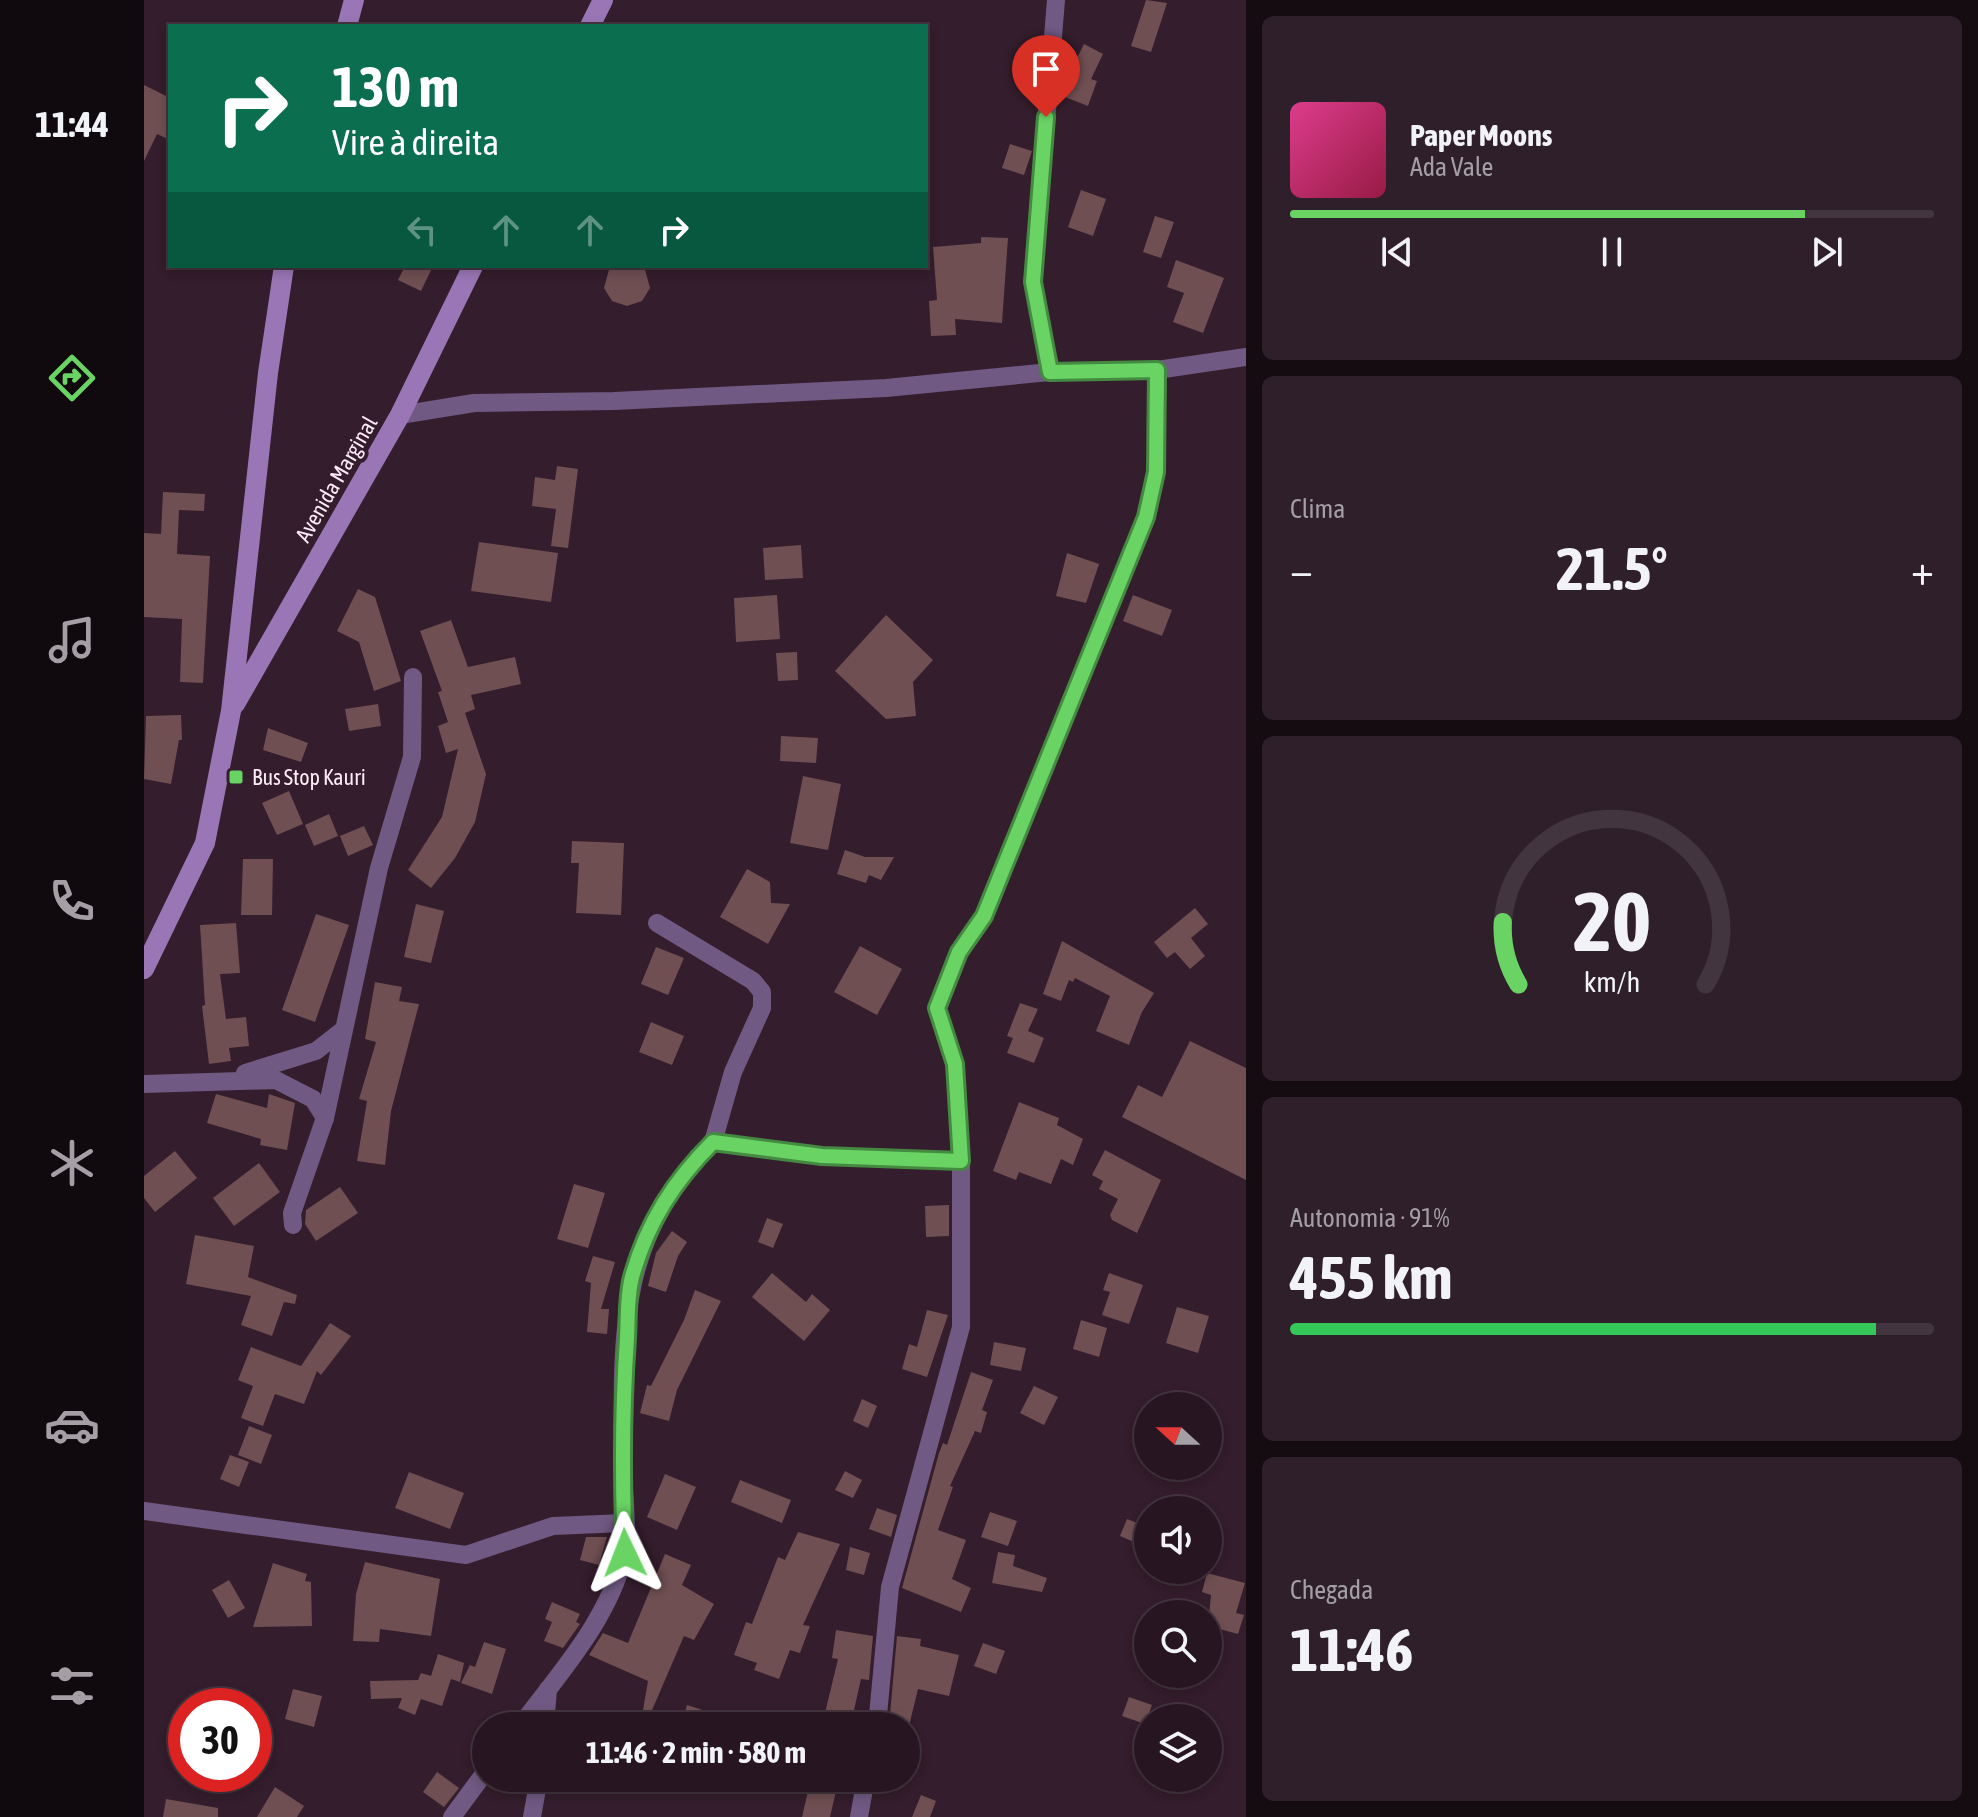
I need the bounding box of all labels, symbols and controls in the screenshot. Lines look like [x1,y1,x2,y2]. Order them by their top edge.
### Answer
pin [1012,35,1080,117]
icon: arrive [1024,47,1068,91]
text: 130 m [332,55,459,119]
icon: right [200,56,304,160]
text: 11:44 [35,103,109,145]
text: Paper Moons [1410,118,1552,152]
text: Vire à direita [332,121,499,163]
text: Ada Vale [1410,152,1493,182]
icon: left [400,208,444,252]
icon: ahead [484,208,528,252]
icon: ahead [568,208,612,252]
icon: right [652,208,696,252]
icon: previous [1375,230,1419,274]
icon: pause [1590,230,1634,274]
icon: next [1805,230,1849,274]
icon: directions [44,350,100,406]
street label: Avenida Marginal [289,411,383,547]
text: Clima [1290,494,1345,524]
text: 21.5° [1556,534,1668,603]
text: − [1290,544,1313,594]
text: + [1911,544,1934,594]
icon: music [44,612,100,668]
place label: Bus Stop Kauri [252,764,366,790]
marker: Bus Stop Kauri [227,768,245,786]
text: 20 [1573,872,1651,968]
icon: phone [44,873,100,929]
text: km/h [1584,965,1640,998]
icon: climate [44,1135,100,1191]
text: Autonomia · 91% [1290,1203,1450,1233]
text: 455 km [1290,1243,1452,1312]
north arrow [1134,1392,1222,1480]
map controls [1134,1392,1222,1792]
icon: car [44,1397,100,1453]
button: sound [1134,1496,1222,1584]
position arrow [583,1511,667,1595]
text: Chegada [1290,1575,1373,1605]
button: search [1134,1600,1222,1688]
text: 11:46 [1290,1615,1413,1684]
icon: filters [44,1658,100,1714]
speed limit sign: 30 [168,1688,272,1792]
button: layers [1134,1704,1222,1792]
text: 11:46 · 2 min · 580 m [586,1735,806,1769]

